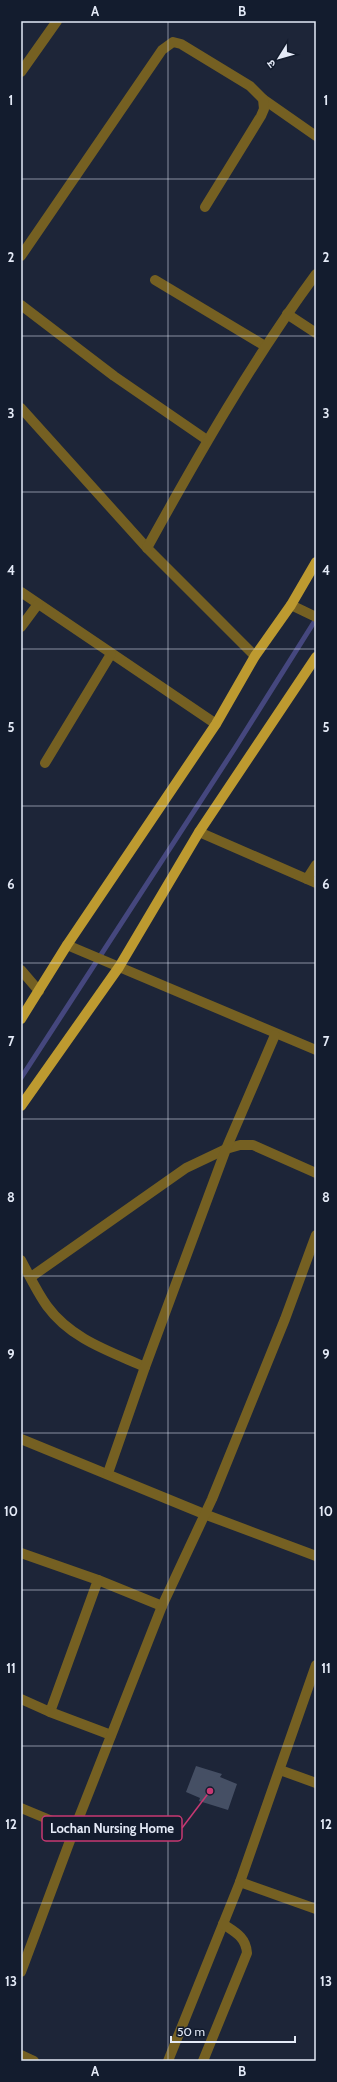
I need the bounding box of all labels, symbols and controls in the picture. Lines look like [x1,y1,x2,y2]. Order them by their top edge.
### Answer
text: A [91,3,100,19]
text: B [238,3,246,19]
north arrow [259,38,299,78]
text: उ [263,57,279,71]
text: 1 [9,92,13,108]
text: 1 [324,92,328,108]
text: 2 [8,249,15,265]
text: 2 [323,249,330,265]
text: 3 [7,405,15,421]
text: 3 [322,405,330,421]
text: 4 [7,562,15,578]
text: 4 [322,562,330,578]
text: 5 [8,719,15,735]
text: 5 [323,719,330,735]
text: 6 [7,876,15,892]
text: 6 [322,876,330,892]
text: 7 [8,1033,15,1049]
text: 7 [323,1033,330,1049]
text: 8 [7,1189,15,1205]
text: 8 [322,1189,330,1205]
text: 9 [7,1346,15,1362]
text: 9 [322,1346,330,1362]
text: 10 [4,1503,18,1519]
text: 10 [319,1503,333,1519]
text: 11 [6,1660,16,1676]
text: 11 [321,1660,331,1676]
text: 12 [5,1816,17,1832]
callout: Lochan Nursing Home [42,1816,182,1841]
text: 12 [320,1816,332,1832]
text: Lochan Nursing Home [50,1820,174,1836]
text: 13 [5,1973,17,1989]
text: 13 [320,1973,332,1989]
scale bar [171,2018,295,2044]
text: 50 m [177,2024,205,2039]
text: A [91,2063,100,2079]
text: B [238,2063,246,2079]

